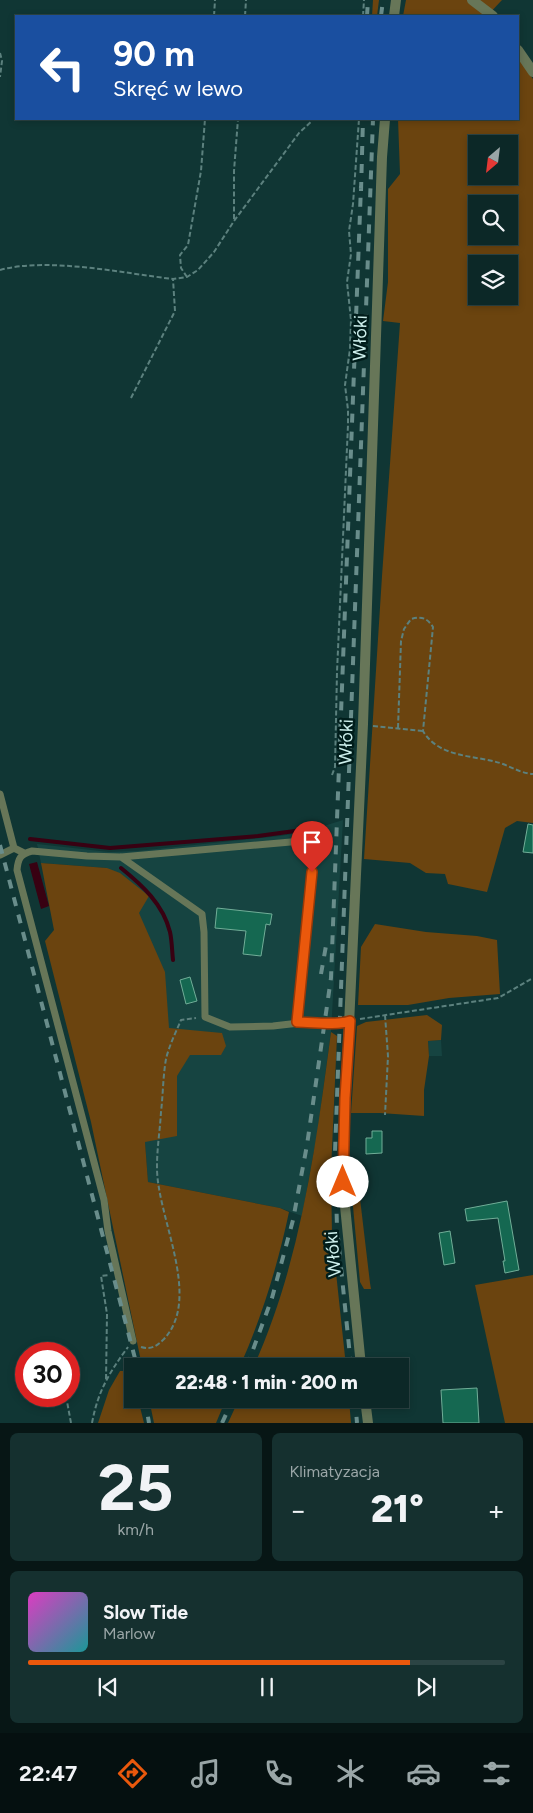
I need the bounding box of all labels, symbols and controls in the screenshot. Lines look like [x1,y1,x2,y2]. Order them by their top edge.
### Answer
text: 90 m [113,33,195,75]
icon: left [30,35,95,100]
text: Skręć w lewo [113,75,243,102]
north arrow [468,135,518,185]
map controls [468,135,518,305]
button: search [468,195,518,245]
button: layers [468,255,518,305]
street label: Włóki [348,315,372,361]
street label: Włóki [334,719,358,765]
pin [291,821,333,872]
icon: arrive [298,828,326,856]
position arrow [316,1155,368,1207]
street label: Włóki [320,1230,346,1278]
speed limit sign: 30 [15,1342,80,1407]
text: 22:48 · 1 min · 200 m [175,1371,358,1394]
text: 25 [98,1448,173,1526]
text: Klimatyzacja [290,1462,380,1481]
text: 21° [371,1486,424,1532]
text: − [290,1493,307,1527]
text: + [488,1493,505,1527]
text: km/h [117,1520,154,1539]
text: Slow Tide [103,1601,188,1624]
text: Marlow [103,1624,155,1643]
icon: previous [94,1673,122,1701]
icon: pause [253,1673,281,1701]
icon: next [412,1673,440,1701]
icon: directions [115,1756,150,1791]
icon: music [188,1756,223,1791]
icon: phone [261,1756,296,1791]
icon: climate [333,1756,368,1791]
icon: car [406,1756,441,1791]
icon: filters [479,1756,514,1791]
text: 22:47 [19,1760,77,1787]

